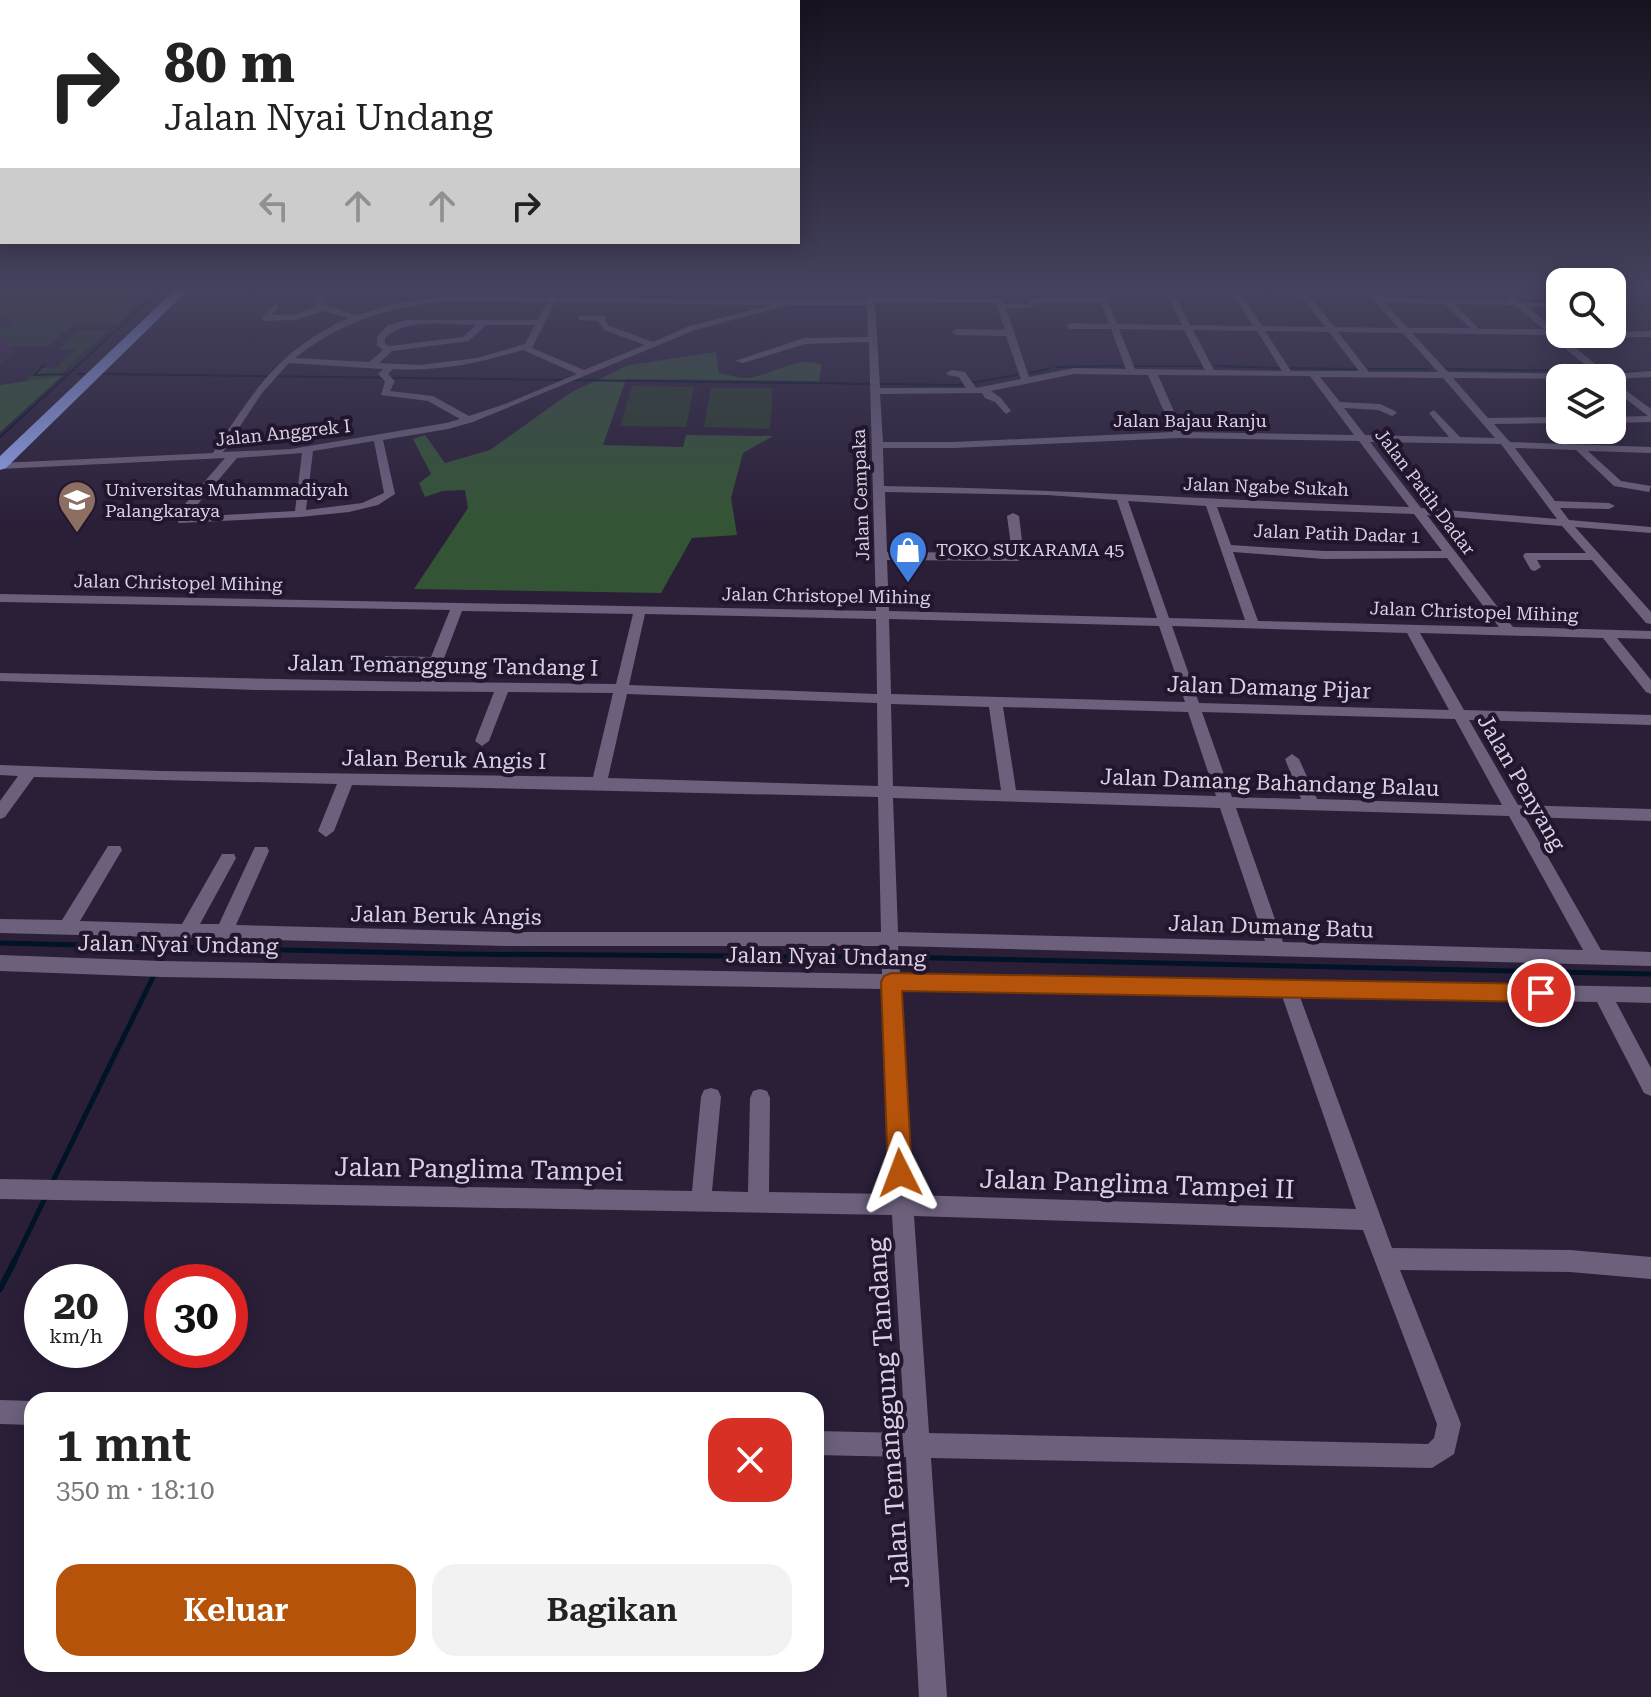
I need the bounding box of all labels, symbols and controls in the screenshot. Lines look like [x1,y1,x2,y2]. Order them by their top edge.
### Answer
text: 80 m [164,30,295,96]
icon: right [32,32,136,136]
text: Jalan Nyai Undang [164,97,493,139]
icon: left [252,184,296,228]
icon: ahead [336,184,380,228]
icon: ahead [420,184,464,228]
icon: right [504,184,548,228]
map controls [1546,268,1626,444]
button: search [1546,268,1626,348]
button: layers [1546,364,1626,444]
street label: Jalan Bajau Ranju [1113,410,1267,431]
street label: Jalan Anggrek I [215,415,351,450]
street label: Jalan Patih Dadar [1371,425,1480,559]
street label: Jalan Cempaka [848,428,873,561]
street label: Jalan Ngabe Sukah [1183,473,1349,500]
school or university icon: Universitas Muhammadiyah Palangkaraya [56,479,98,534]
place label: Universitas Muhammadiyah Palangkaraya [105,479,349,521]
street label: Jalan Patih Dadar 1 [1253,520,1421,547]
shop icon: TOKO SUKARAMA 45 [887,529,929,584]
place label: TOKO SUKARAMA 45 [936,539,1124,560]
street label: Jalan Christopel Mihing [74,570,283,595]
street label: Jalan Christopel Mihing [722,583,931,608]
street label: Jalan Christopel Mihing [1369,597,1579,626]
street label: Jalan Temanggung Tandang I [287,650,599,681]
street label: Jalan Damang Pijar [1167,671,1371,704]
street label: Jalan Penyang [1472,710,1571,855]
street label: Jalan Beruk Angis I [341,745,547,774]
street label: Jalan Damang Bahandang Balau [1100,764,1440,801]
street label: Jalan Beruk Angis [350,901,542,930]
street label: Jalan Dumang Batu [1168,910,1374,943]
street label: Jalan Nyai Undang [77,930,279,959]
street label: Jalan Nyai Undang [725,942,927,971]
pin [1507,959,1575,1027]
icon: arrive [1519,971,1563,1015]
position arrow [858,1131,942,1215]
street label: Jalan Panglima Tampei [334,1151,624,1187]
street label: Jalan Panglima Tampei II [979,1164,1295,1204]
street label: Jalan Temanggung Tandang [861,1237,915,1589]
speed limit sign: 30 [144,1264,248,1368]
text: 20 [54,1282,98,1329]
text: km/h [49,1324,103,1348]
text: 1 mnt [56,1417,191,1473]
button: close [708,1418,792,1502]
text: 350 m · 18:10 [56,1475,215,1505]
button: Keluar [56,1564,416,1656]
button: Bagikan [432,1564,792,1656]

